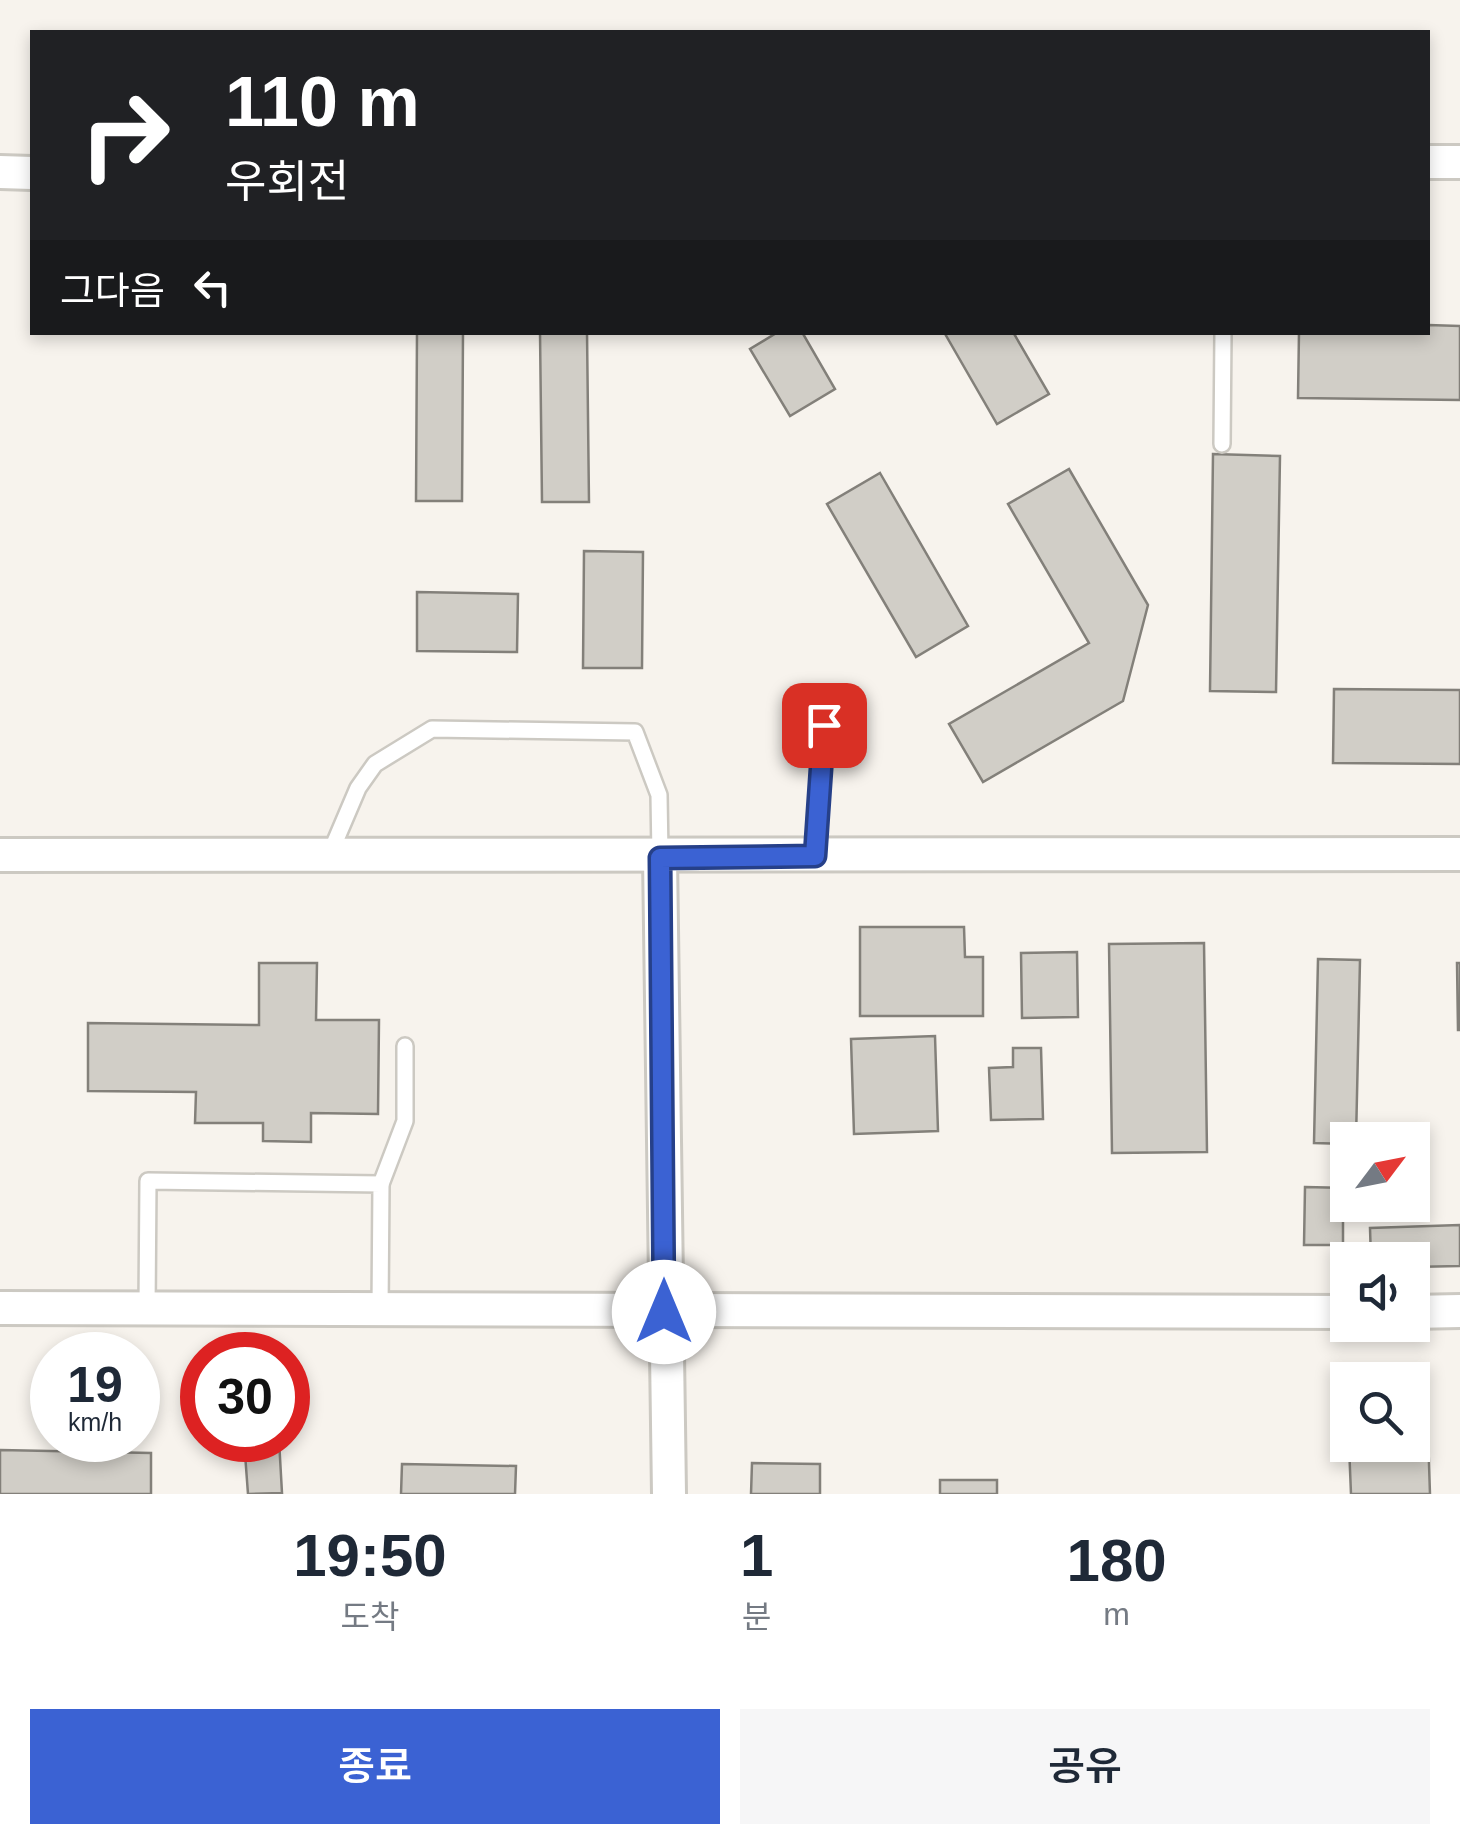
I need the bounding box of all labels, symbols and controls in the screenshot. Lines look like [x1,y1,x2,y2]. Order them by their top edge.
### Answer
text: 110 m [225,63,420,141]
icon: right [60,70,190,200]
text: 우회전 [225,156,349,207]
icon: left [185,260,240,315]
text: 그다음 [60,270,165,312]
pin [782,683,867,768]
icon: arrive [797,698,852,753]
north arrow [1330,1122,1430,1222]
map controls [1330,1122,1430,1462]
button: sound [1330,1242,1430,1342]
position arrow [612,1260,716,1364]
speed limit sign: 30 [180,1332,310,1462]
text: 19 [67,1357,123,1413]
button: search [1330,1362,1430,1462]
text: km/h [68,1408,122,1436]
text: 19:50 [293,1522,447,1589]
text: 1 [740,1522,773,1589]
text: 180 [1067,1527,1167,1594]
text: m [1103,1596,1130,1632]
text: 도착 [341,1599,399,1635]
text: 분 [742,1599,771,1635]
button: 종료 [30,1709,720,1824]
button: 공유 [740,1709,1430,1824]

